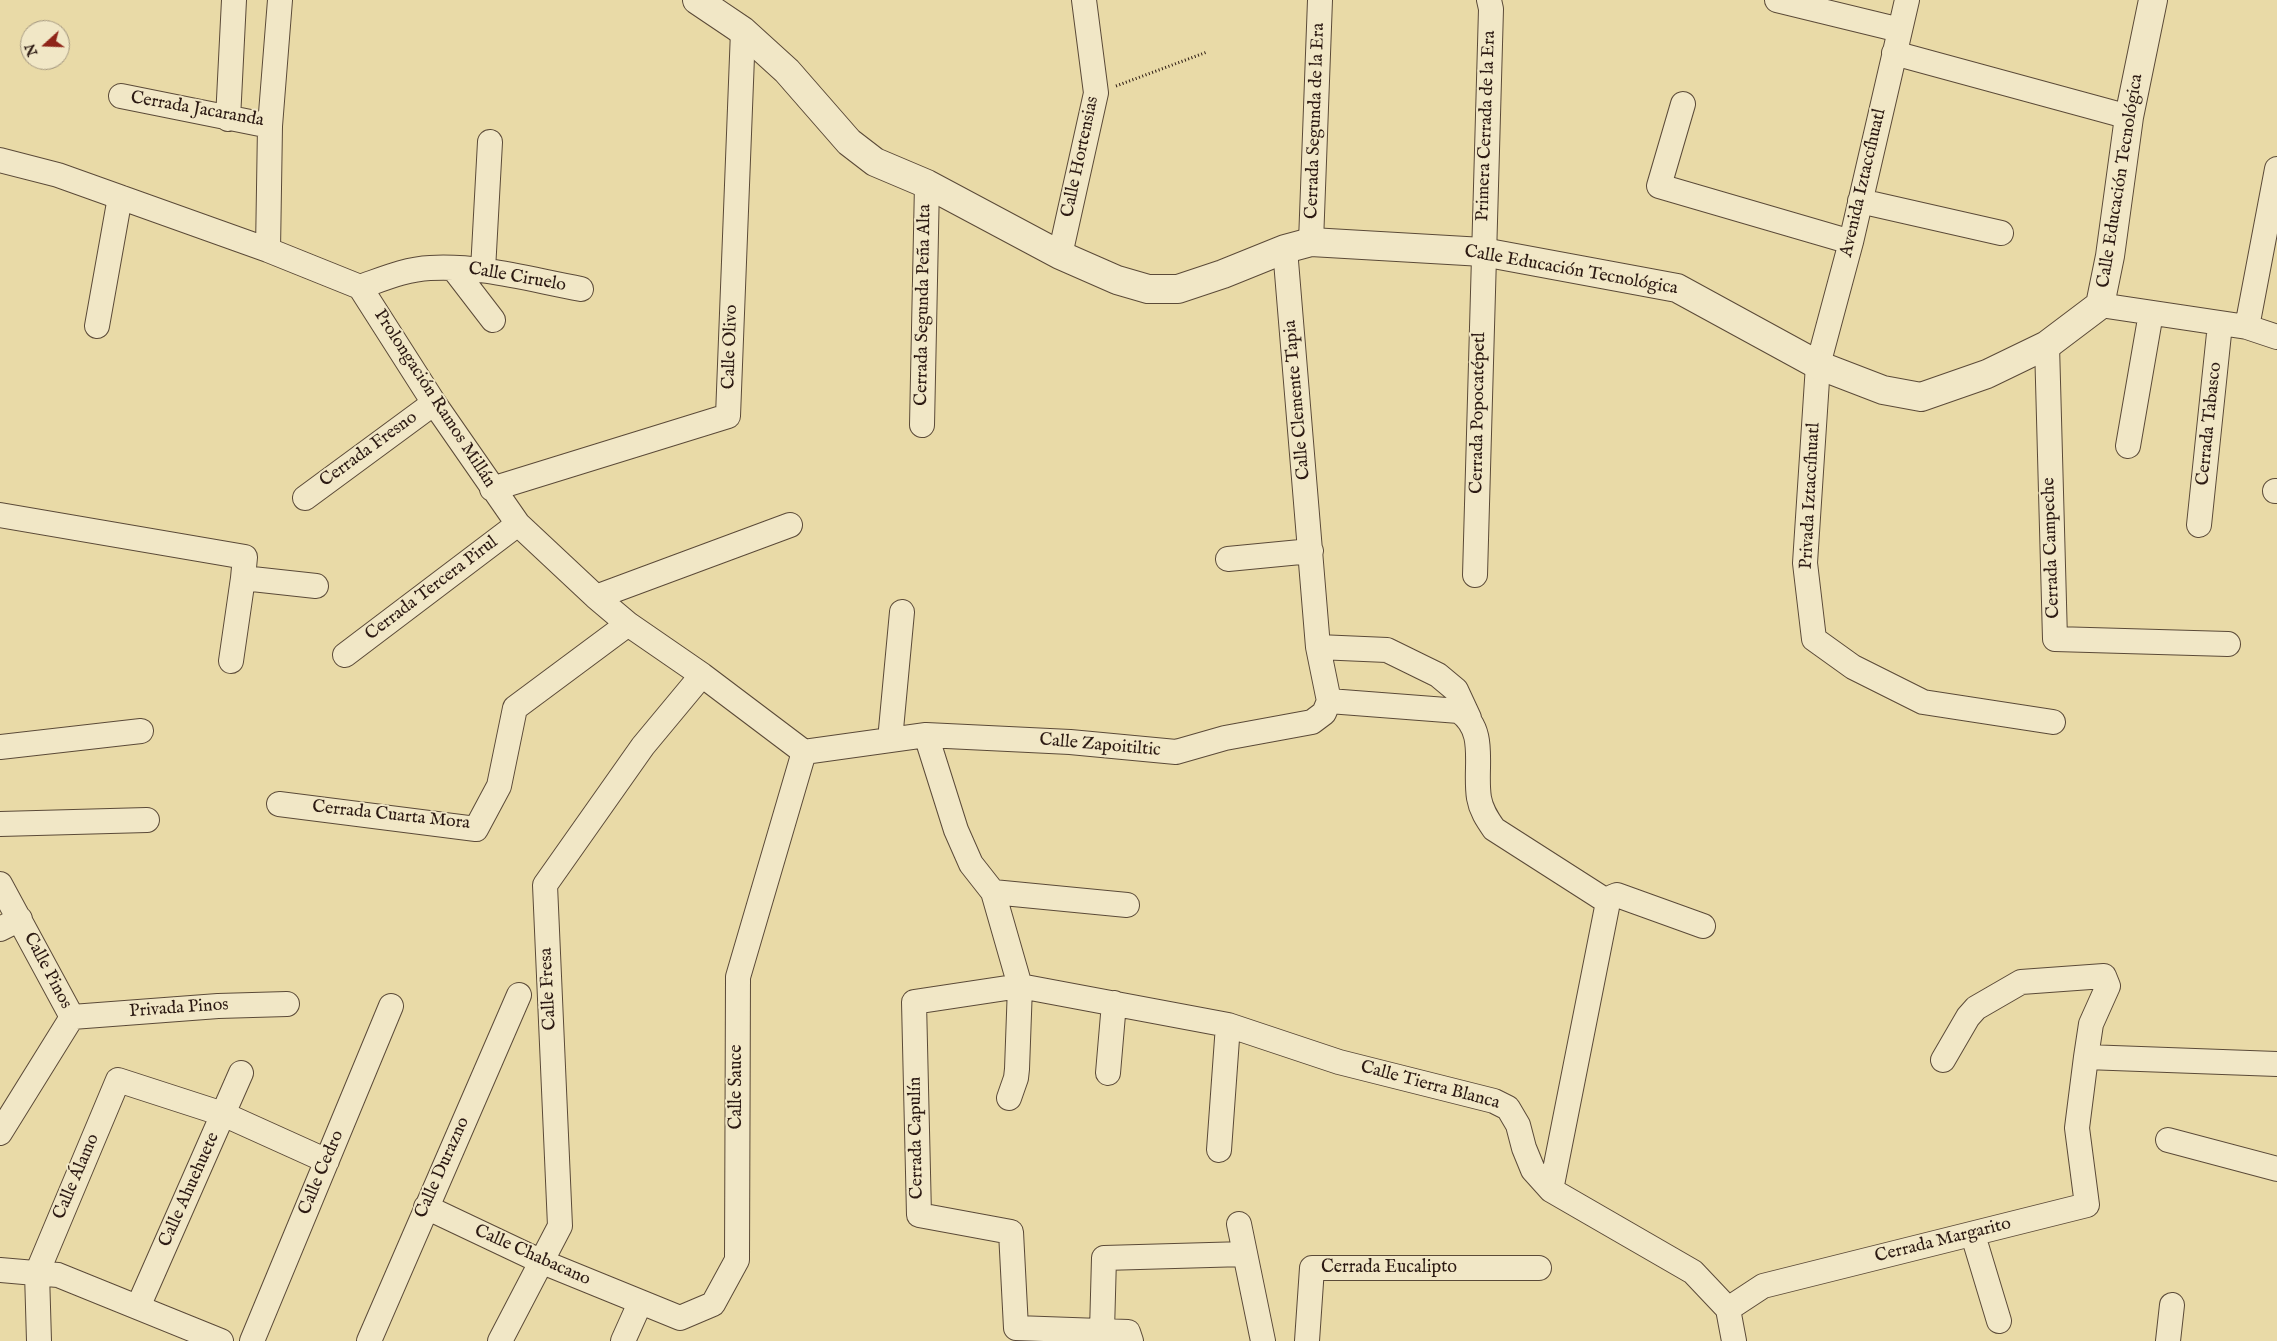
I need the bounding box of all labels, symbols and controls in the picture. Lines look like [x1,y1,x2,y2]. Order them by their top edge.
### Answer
north arrow [20,20,70,70]
street label: Cerrada Segunda de la Era [1302,23,1330,219]
street label: Primera Cerrada de la Era [1473,30,1501,222]
text: N [21,41,42,59]
street label: Calle Educación Tecnológica [2093,72,2149,290]
street label: Cerrada Jacaranda [129,88,265,132]
street label: Calle Hortensias [1058,94,1104,220]
street label: Avenida Iztaccíhuatl [1836,107,1892,259]
street label: Cerrada Segunda Peña Alta [911,204,937,406]
street label: Calle Educación Tecnológica [1463,242,1679,300]
street label: Calle Ciruelo [466,259,568,297]
street label: Calle Olivo [719,304,743,390]
street label: Prolongación Ramos Millán [368,306,500,492]
street label: Calle Clemente Tapia [1280,319,1316,481]
street label: Cerrada Popocatépetl [1467,332,1491,494]
street label: Cerrada Tabasco [2193,361,2227,487]
street label: Cerrada Fresno [316,407,422,493]
street label: Privada Iztaccíhuatl [1796,422,1826,570]
street label: Cerrada Campeche [2039,477,2065,619]
street label: Cerrada Tercera Pirul [362,532,502,646]
street label: Calle Zapoitiltic [1038,730,1162,762]
street label: Cerrada Cuarta Mora [311,797,471,835]
street label: Calle Pinos [18,929,76,1013]
street label: Calle Fresa [536,947,562,1031]
street label: Privada Pinos [129,995,229,1023]
street label: Calle Sauce [726,1045,748,1129]
street label: Calle Tierra Blanca [1358,1057,1502,1115]
street label: Cerrada Capulín [905,1077,929,1199]
street label: Calle Durazno [411,1114,475,1222]
street label: Calle Cedro [295,1128,349,1218]
street label: Calle Ahuehuete [155,1129,225,1251]
street label: Calle Álamo [49,1131,105,1223]
street label: Cerrada Margarito [1873,1214,2013,1268]
street label: Calle Chabacano [470,1221,594,1291]
street label: Cerrada Eucalipto [1321,1257,1457,1279]

